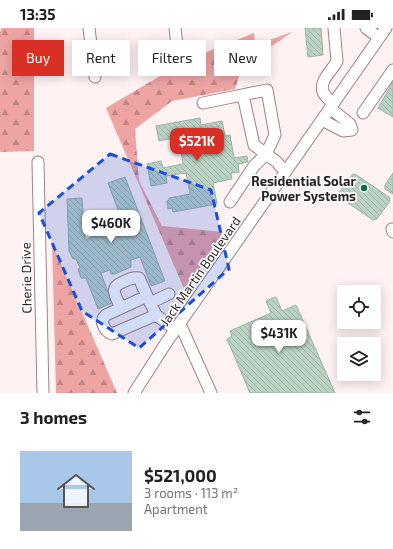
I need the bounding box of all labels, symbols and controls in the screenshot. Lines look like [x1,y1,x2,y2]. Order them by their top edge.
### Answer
text: 13:35 [20,5,56,23]
chip: Buy [12,40,64,76]
chip: Rent [72,40,130,76]
chip: Filters [138,40,206,76]
chip: New [214,40,271,76]
pin: $521K [169,128,225,162]
text: $521K [179,133,215,149]
place label: Residential Solar Power Systems [251,173,356,204]
marker: Residential Solar Power Systems [359,183,369,193]
pin: $460K [83,210,139,244]
street label: Jack Martin Boulevard [156,213,244,329]
text: $460K [91,215,131,231]
street label: Cherie Drive [17,242,35,314]
map controls [337,285,381,381]
button: locate [337,285,381,329]
pin: $431K [251,320,307,354]
text: $431K [260,325,298,341]
button: layers [337,337,381,381]
icon: filters [351,406,373,428]
text: 3 homes [20,407,87,427]
text: $521,000 [144,465,217,485]
icon: home [52,467,100,515]
text: 3 rooms · 113 m² [144,485,238,501]
text: Apartment [144,501,208,517]

